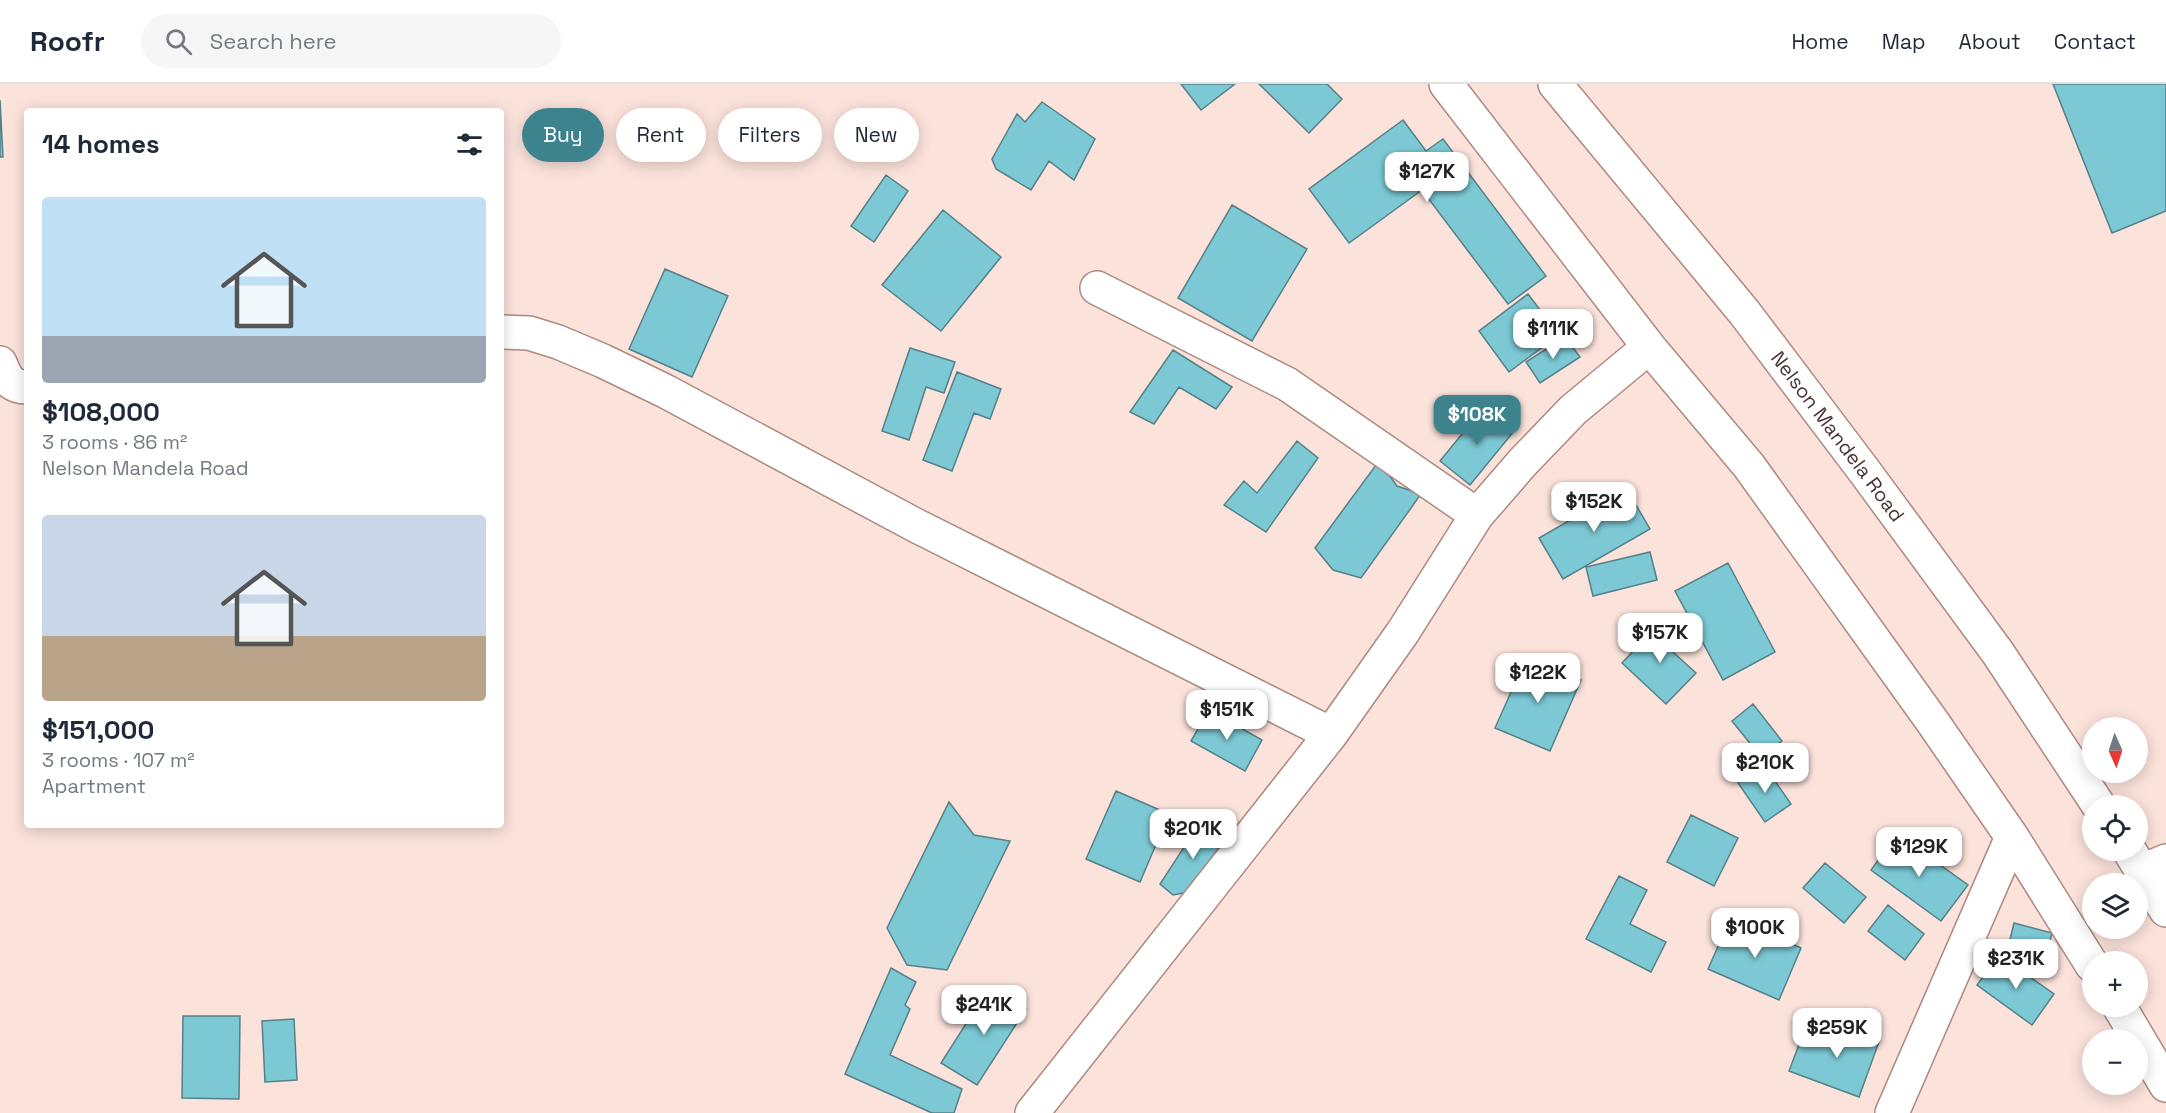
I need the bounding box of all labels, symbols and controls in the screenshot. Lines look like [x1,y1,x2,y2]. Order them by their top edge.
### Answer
search box [141,14,561,68]
text: Roofr [30,23,105,59]
icon: search [162,25,195,58]
text: Search here [210,27,337,55]
text: Home [1791,28,1849,55]
text: Map [1882,28,1926,55]
text: About [1959,28,2021,55]
text: Contact [2054,28,2136,55]
chip: Buy [522,108,604,162]
chip: Rent [616,108,706,162]
chip: Filters [718,108,822,162]
chip: New [834,108,919,162]
text: 14 homes [42,127,160,161]
icon: filters [453,128,486,161]
pin: $127K [1385,152,1469,203]
text: $127K [1399,158,1455,184]
icon: home [210,236,318,344]
pin: $111K [1511,309,1595,360]
text: $111K [1527,315,1579,341]
street label: Nelson Mandela Road [1765,346,1910,527]
text: $108,000 [42,395,160,429]
pin: $108K [1435,395,1519,446]
text: $108K [1448,401,1506,427]
text: 3 rooms · 86 m² [42,429,187,455]
text: Nelson Mandela Road [42,455,249,481]
pin: $152K [1552,482,1636,533]
text: $152K [1565,488,1623,514]
icon: home [210,554,318,662]
pin: $157K [1618,613,1702,664]
text: $157K [1632,619,1688,645]
pin: $122K [1496,653,1580,704]
text: $122K [1509,659,1567,685]
pin: $151K [1185,690,1269,741]
text: $151K [1200,696,1254,722]
text: $151,000 [42,713,154,747]
north arrow [2082,717,2148,783]
map controls [2082,717,2148,1095]
pin: $210K [1723,743,1807,794]
text: 3 rooms · 107 m² [42,747,195,773]
text: $210K [1736,749,1794,775]
text: Apartment [42,773,146,799]
button: locate [2082,795,2148,861]
pin: $201K [1151,809,1235,860]
text: $201K [1164,815,1222,841]
pin: $129K [1877,827,1961,878]
text: $129K [1890,833,1948,859]
button: layers [2082,873,2148,939]
pin: $100K [1713,908,1797,959]
text: $100K [1725,914,1785,940]
pin: $231K [1974,939,2058,990]
text: $231K [1987,945,2045,971]
button: + [2082,951,2148,1017]
pin: $241K [942,985,1026,1036]
text: $241K [955,991,1013,1017]
pin: $259K [1795,1008,1879,1059]
text: $259K [1807,1014,1867,1040]
button: − [2082,1029,2148,1095]

